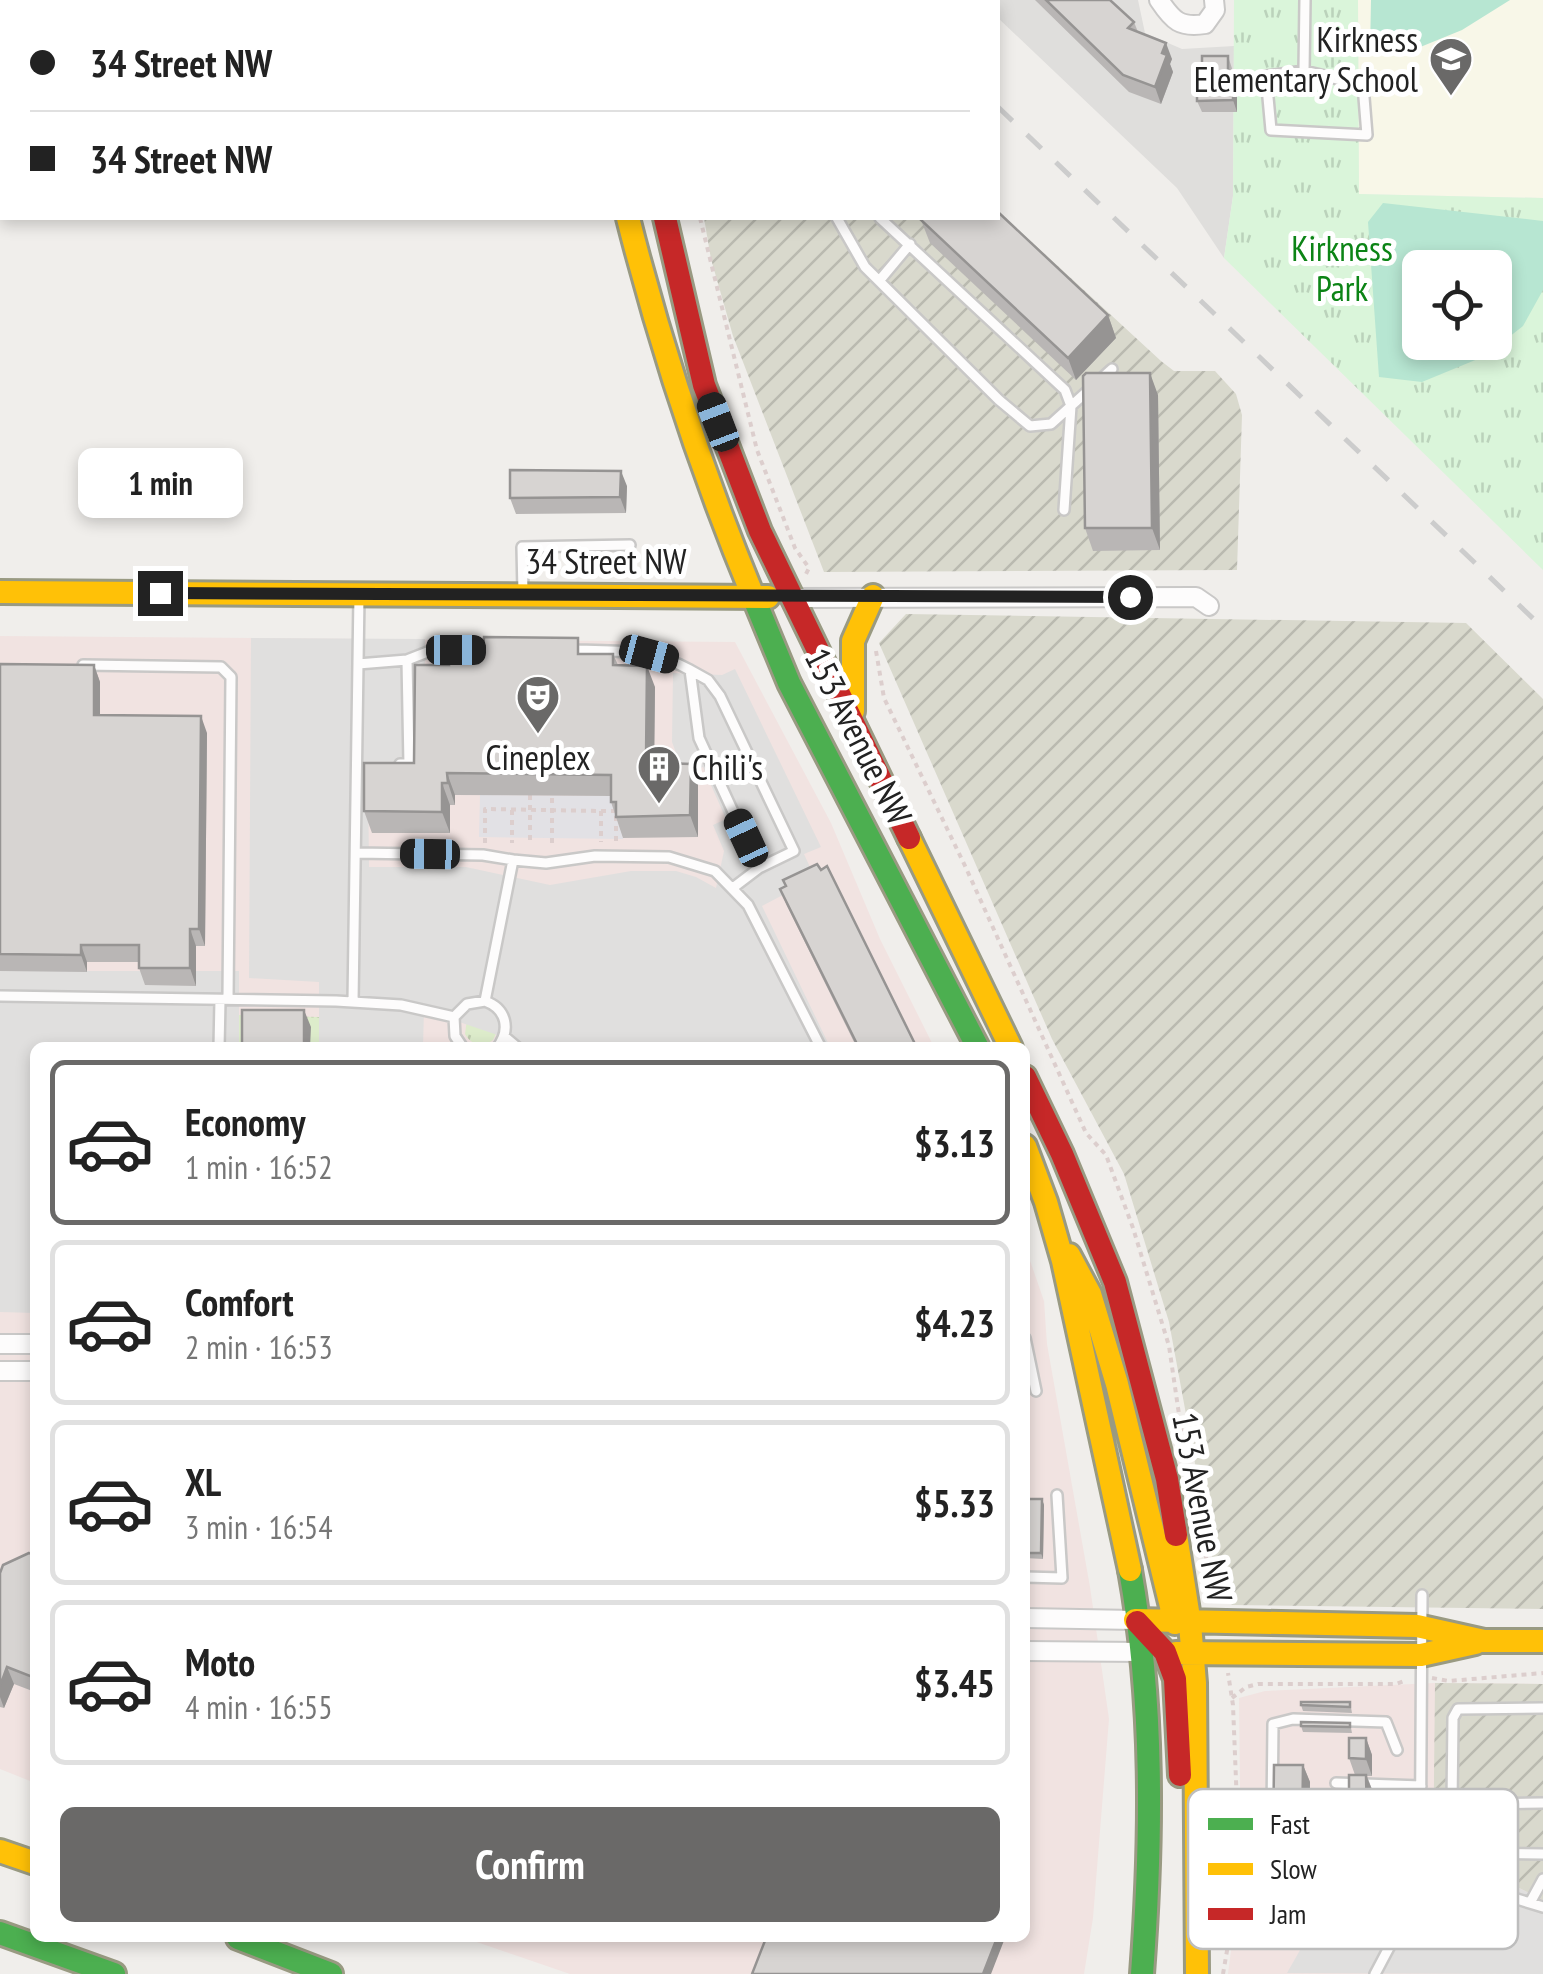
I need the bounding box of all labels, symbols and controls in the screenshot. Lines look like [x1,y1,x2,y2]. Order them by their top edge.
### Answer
place label: Kirkness Elementary School [1194,16,1418,102]
school or university icon: Kirkness Elementary School [1428,36,1474,97]
text: 34 Street NW [90,38,272,87]
text: 34 Street NW [90,134,272,183]
park label: Kirkness Park [1291,225,1393,311]
map controls [1402,250,1512,360]
button: locate [1402,250,1512,360]
car [693,389,743,455]
callout: 1 min [78,448,242,518]
text: 1 min [128,462,193,504]
street label: 34 Street NW [525,538,687,584]
route end [138,571,183,616]
route start [1108,575,1153,620]
car [616,632,682,676]
car [426,635,486,665]
street label: 153 Avenue NW [795,640,923,832]
theatre icon: Cineplex [515,674,561,735]
place label: Cineplex [485,734,591,780]
building icon: Chili's [636,744,682,805]
place label: Chili's [692,744,763,790]
car [720,804,772,872]
car [400,838,460,870]
text: Economy [185,1097,305,1146]
icon: car [65,1098,155,1188]
text: $3.13 [914,1118,995,1167]
text: 1 min · 16:52 [185,1146,333,1188]
text: Comfort [185,1277,294,1326]
icon: car [65,1278,155,1368]
text: $4.23 [914,1298,995,1347]
text: 2 min · 16:53 [185,1326,333,1368]
street label: 153 Avenue NW [1162,1408,1244,1606]
text: XL [185,1457,221,1506]
icon: car [65,1458,155,1548]
text: $5.33 [914,1478,995,1527]
text: 3 min · 16:54 [185,1506,333,1548]
text: Moto [185,1637,255,1686]
icon: car [65,1638,155,1728]
text: $3.45 [914,1658,995,1707]
text: 4 min · 16:55 [185,1686,333,1728]
legend [1188,1789,1518,1949]
text: Fast [1270,1805,1310,1842]
button: Confirm [60,1807,1000,1922]
text: Slow [1270,1850,1317,1887]
text: Jam [1269,1895,1306,1932]

